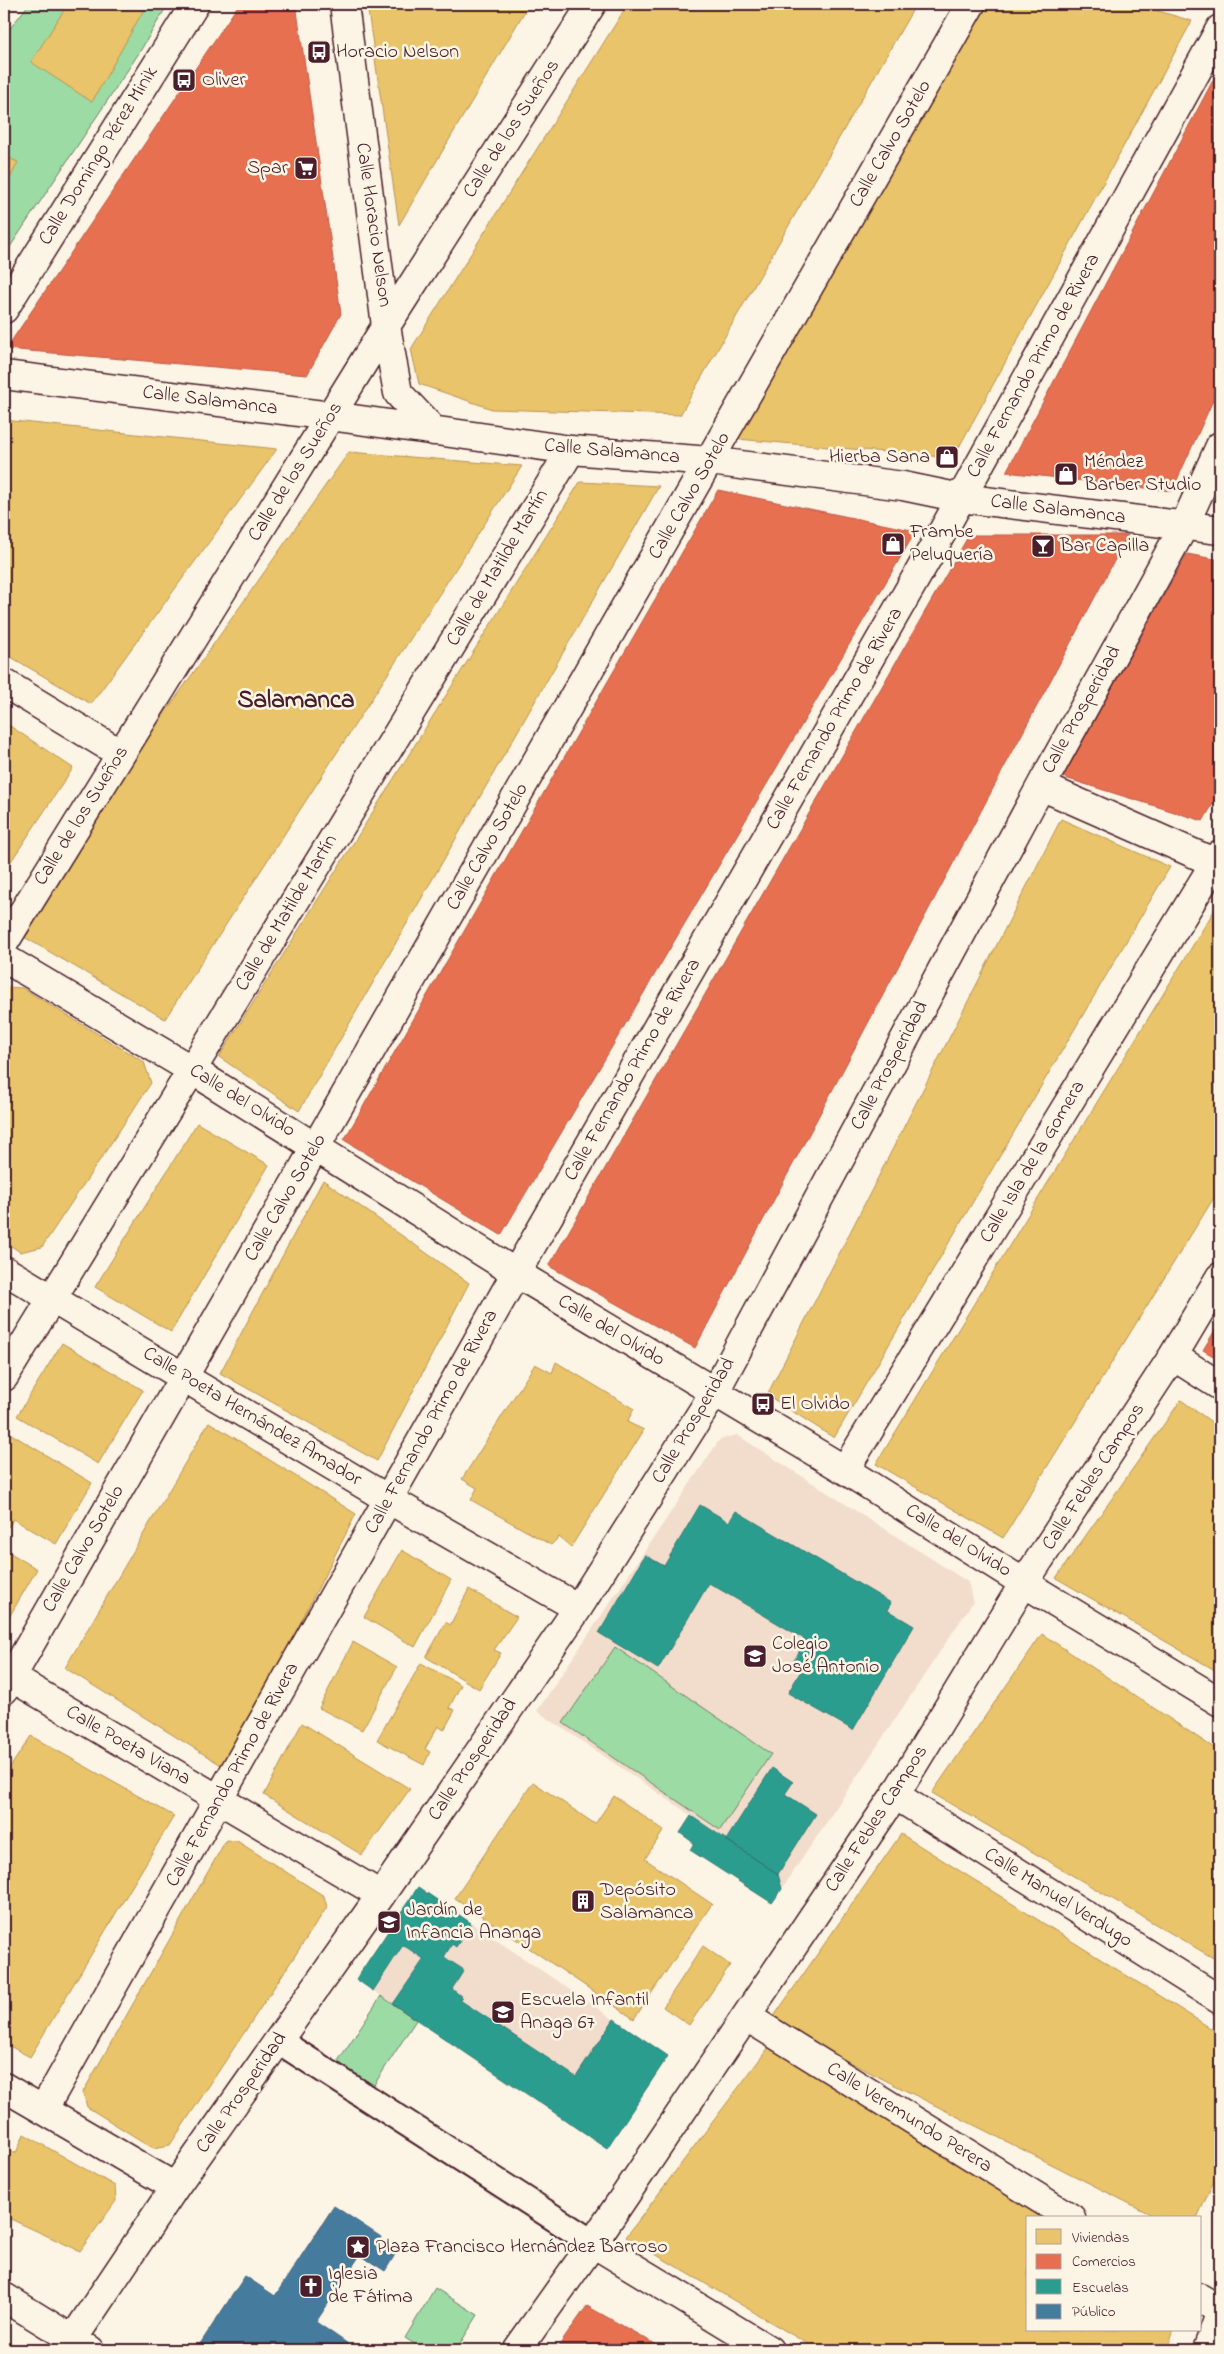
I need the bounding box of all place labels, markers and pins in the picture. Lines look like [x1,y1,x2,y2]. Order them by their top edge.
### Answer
place label: Horacio Nelson [336,38,459,67]
bus stop icon: Horacio Nelson [306,39,332,65]
place label: Oliver [202,66,246,95]
bus stop icon: Oliver [171,67,197,93]
place label: Spar [247,154,289,183]
supermarket icon: Spar [293,155,319,181]
place label: Hierba Sana [829,443,930,472]
shop icon: Hierba Sana [934,444,960,470]
place label: Méndez Barber Studio [1083,448,1201,500]
shop icon: Méndez Barber Studio [1053,461,1079,487]
place label: Frambe Peluquería [909,518,993,570]
shop icon: Frambe Peluquería [880,531,906,557]
place label: Bar Capilla [1059,532,1149,561]
bar icon: Bar Capilla [1030,533,1056,559]
place label: El Olvido [780,1390,850,1419]
bus stop icon: El Olvido [750,1391,776,1417]
place label: Colegio José Antonio [772,1630,879,1682]
school or university icon: Colegio José Antonio [742,1643,768,1669]
place label: Depósito Salamanca [599,1876,694,1928]
building icon: Depósito Salamanca [570,1888,596,1914]
place label: Jardín de Infancia Ananga [406,1896,541,1949]
school or university icon: Jardín de Infancia Ananga [376,1909,402,1935]
place label: Escuela Infantil Anaga 67 [520,1986,649,2039]
school or university icon: Escuela Infantil Anaga 67 [490,1999,516,2025]
place label: Plaza Francisco Hernández Barroso [376,2233,668,2262]
place icon: Plaza Francisco Hernández Barroso [345,2234,371,2260]
place label: Iglesia de Fátima [328,2260,413,2312]
church icon: Iglesia de Fátima [298,2273,324,2299]

